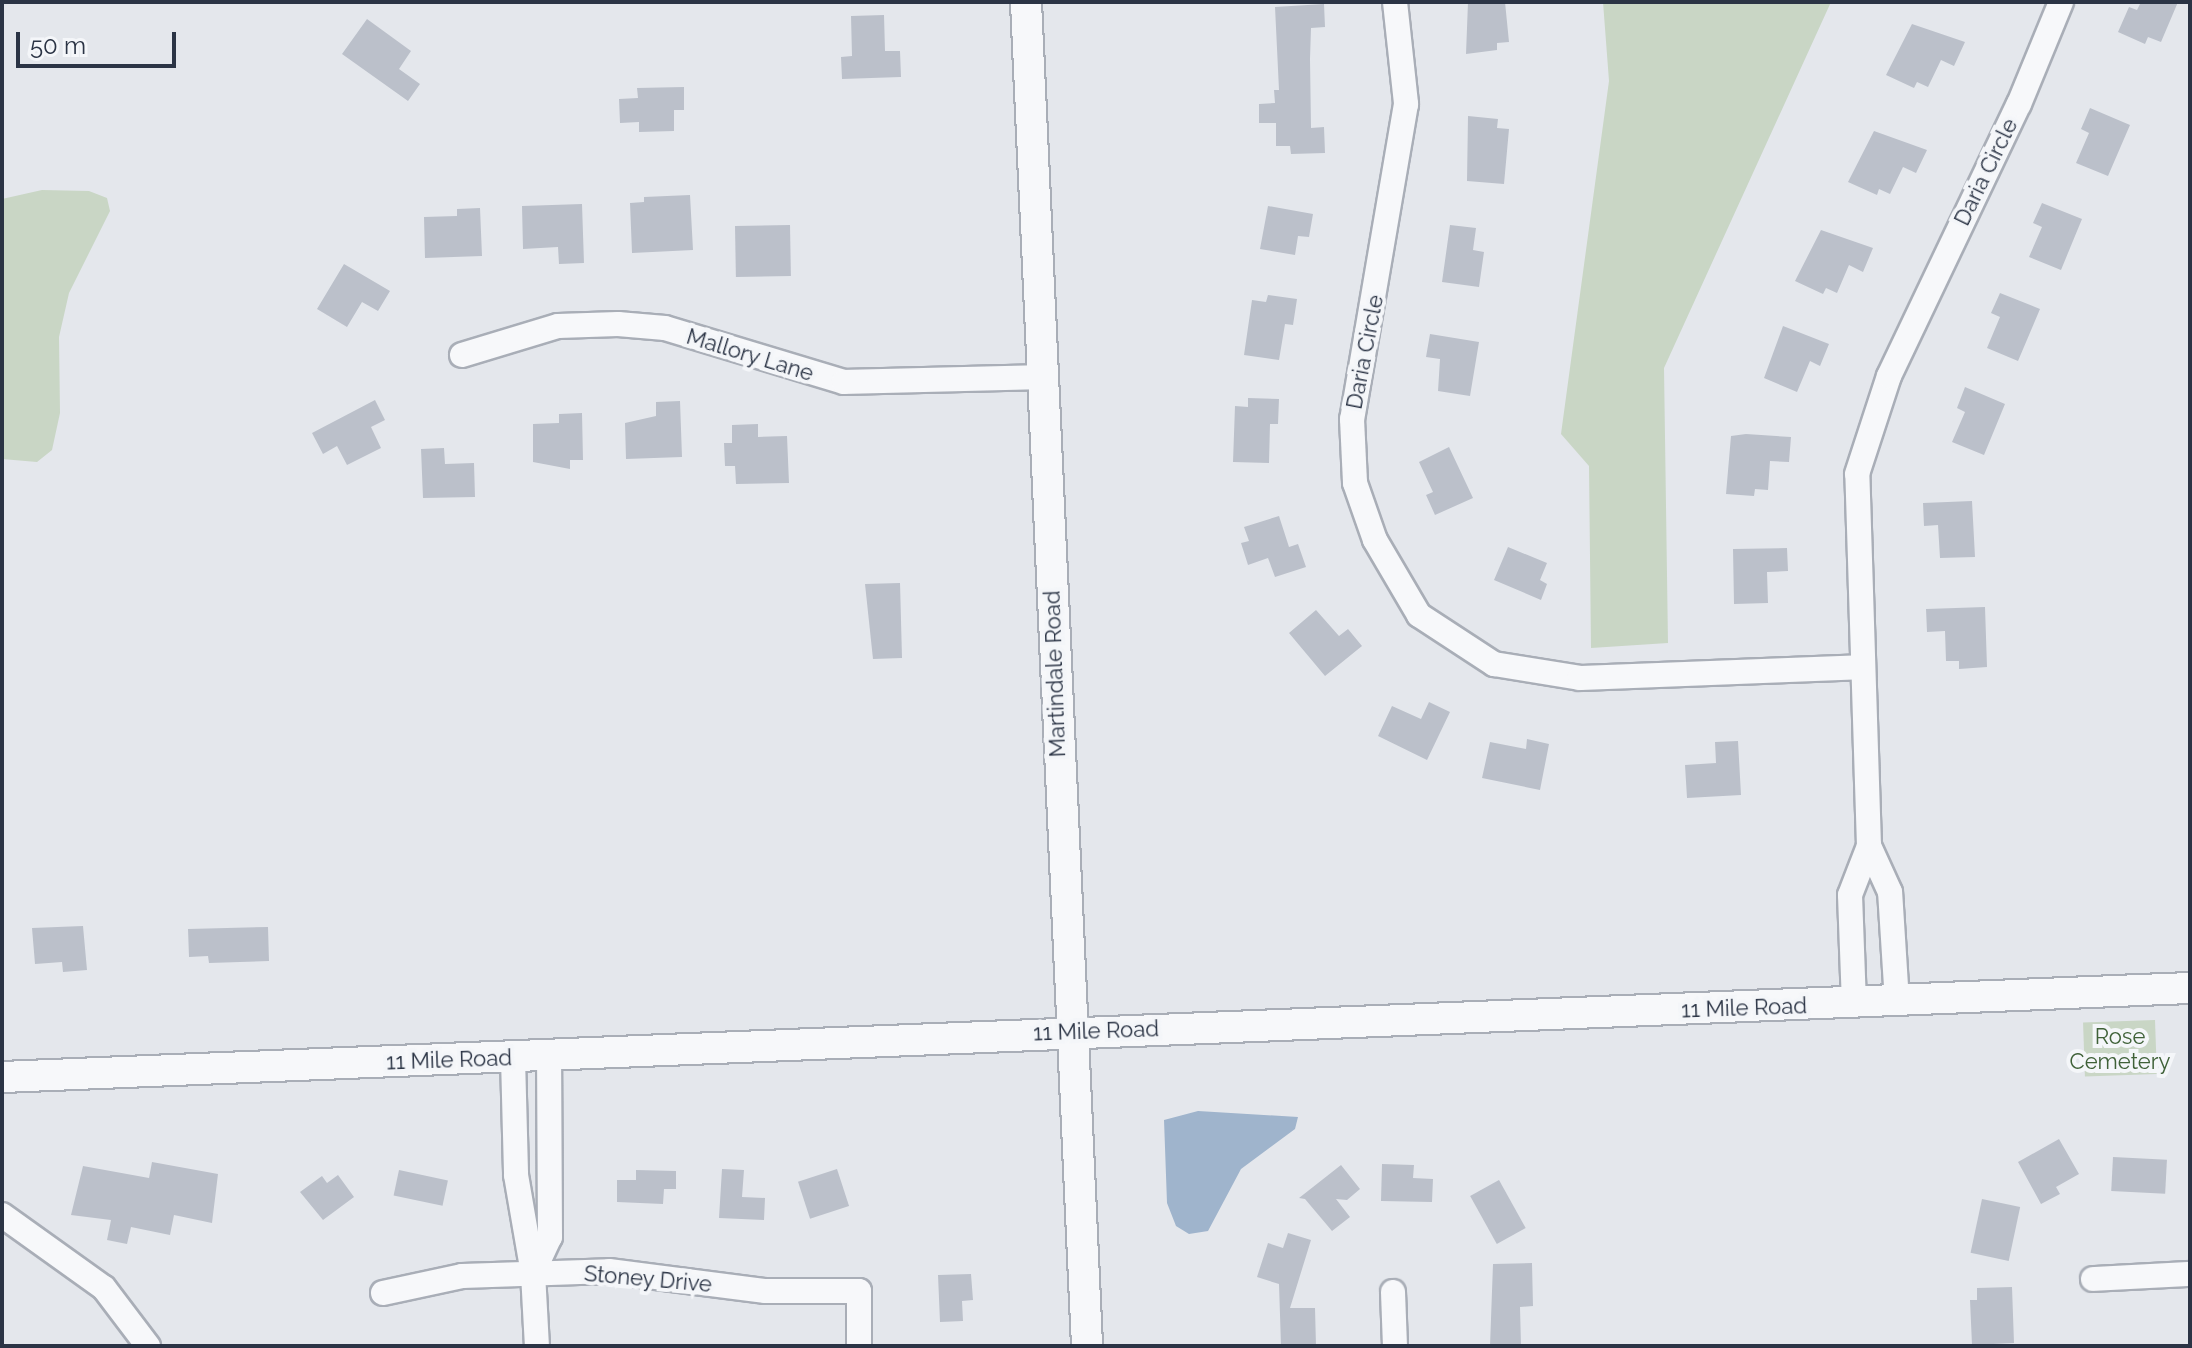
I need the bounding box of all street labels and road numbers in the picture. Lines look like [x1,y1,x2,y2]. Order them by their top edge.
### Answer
street label: Daria Circle [1949,114,2023,230]
street label: Daria Circle [1341,293,1389,411]
street label: Mallory Lane [683,323,817,387]
street label: Martindale Road [1039,590,1071,758]
street label: 11 Mile Road [1681,993,1807,1023]
street label: 11 Mile Road [1033,1016,1159,1046]
street label: 11 Mile Road [386,1045,512,1075]
street label: Stoney Drive [583,1260,713,1298]

